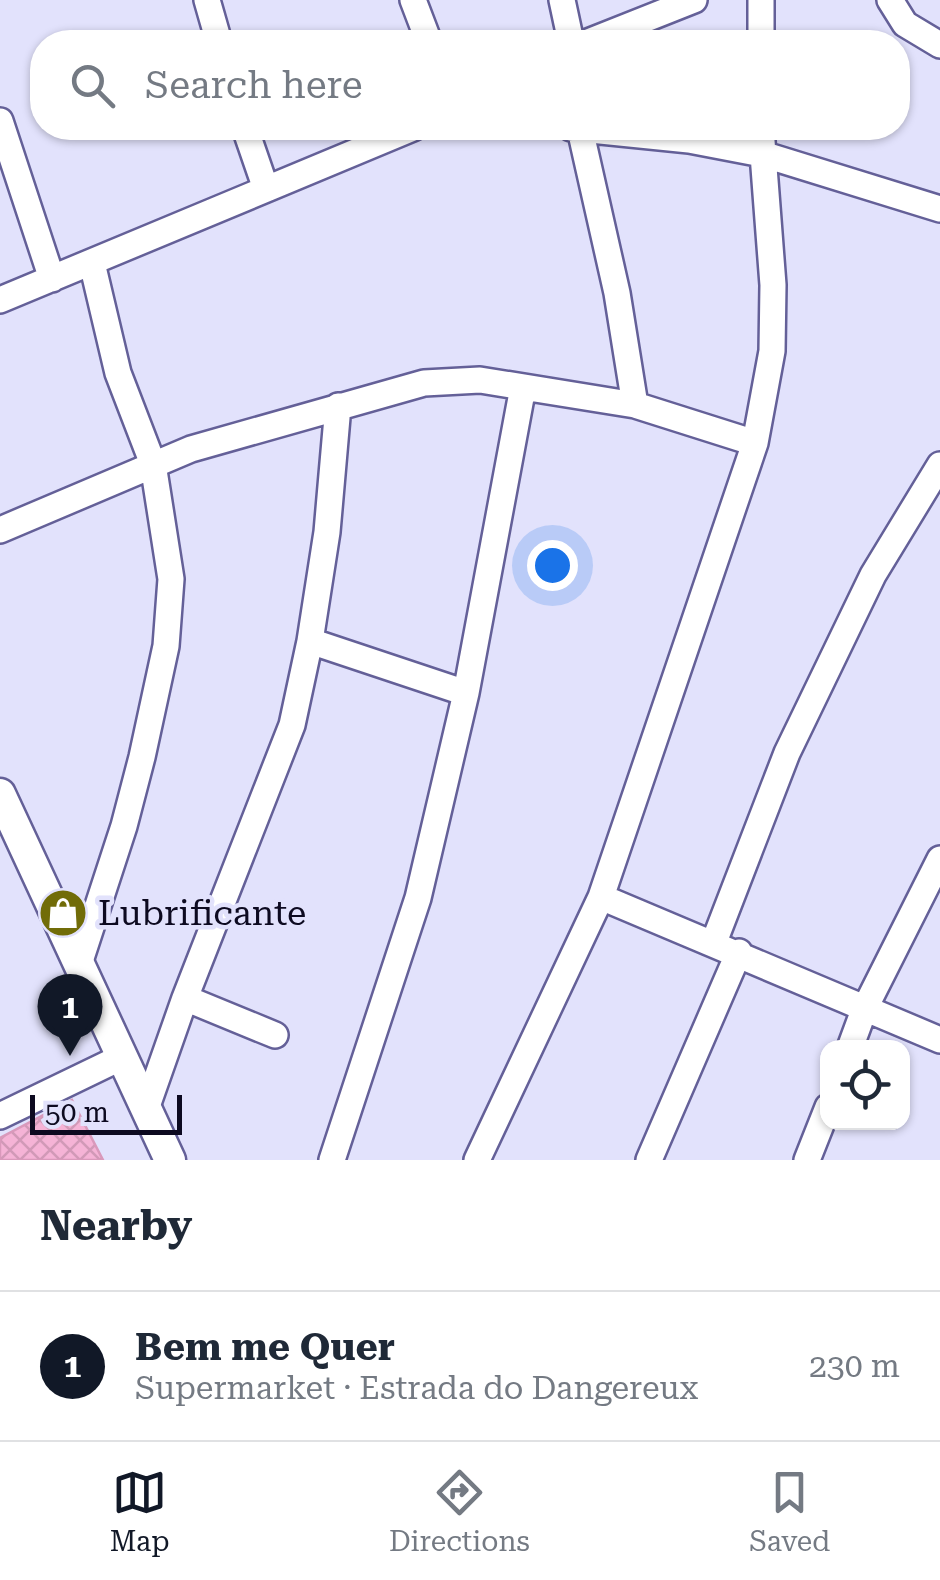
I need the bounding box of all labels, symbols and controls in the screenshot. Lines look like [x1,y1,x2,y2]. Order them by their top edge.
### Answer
search box [30,30,910,140]
icon: search [65,58,120,113]
text: Search here [145,63,363,107]
your location [527,540,578,591]
shop icon: Lubrificante [37,887,89,939]
place label: Lubrificante [98,893,306,934]
pin: 1 [38,974,102,1056]
map controls [820,1040,910,1130]
button: locate [820,1040,910,1130]
scale bar [30,1090,182,1134]
text: 50 m [45,1096,109,1129]
text: Nearby [40,1201,192,1250]
text: Bem me Quer [135,1325,395,1369]
text: 1 [64,1347,81,1385]
text: 230 m [809,1347,900,1385]
text: Supermarket · Estrada do Dangereux [135,1369,698,1407]
tab: Map [110,1465,170,1558]
tab: Directions [389,1465,530,1558]
tab: Saved [749,1465,830,1558]

